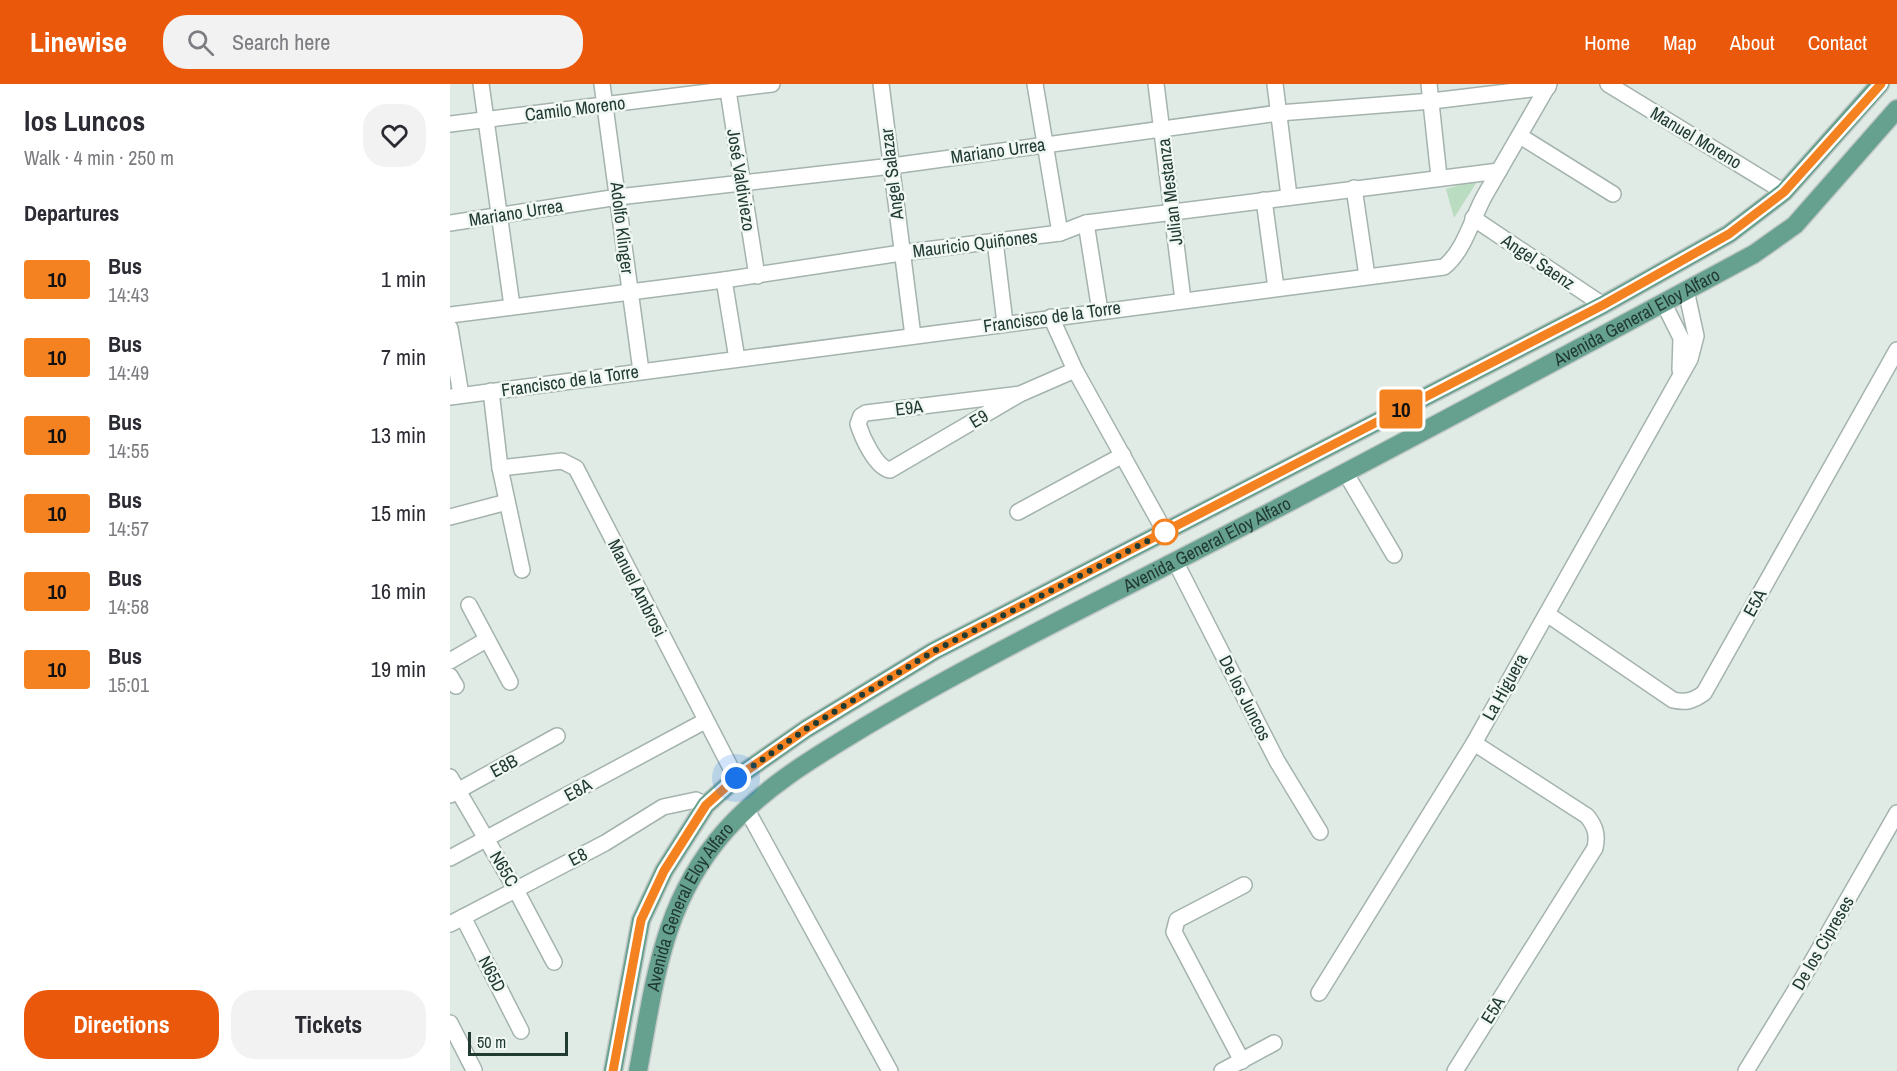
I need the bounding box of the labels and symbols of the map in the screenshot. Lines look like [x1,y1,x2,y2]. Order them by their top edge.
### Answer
street label: Camilo Moreno [523,90,627,127]
street label: Manuel Moreno [1646,100,1747,175]
street label: José Valdiviezo [721,127,762,233]
street label: Angel Salazar [873,127,910,222]
street label: Mariano Urrea [949,132,1047,170]
street label: Julian Mestanza [1151,137,1188,247]
street label: Adolfo Klinger [604,179,641,276]
street label: Mariano Urrea [467,193,565,232]
street label: Mauricio Quiñones [911,223,1039,264]
street label: Angel Saenz [1496,227,1580,295]
street label: Avenida General Eloy Alfaro [1548,262,1724,372]
street label: Francisco de la Torre [982,294,1122,339]
street label: Francisco de la Torre [500,358,640,403]
line badge: 10 [1374,390,1428,428]
street label: E9A [894,393,924,422]
street label: E9 [965,403,993,434]
street label: Avenida General Eloy Alfaro [1118,491,1295,598]
unlabelled marker [1152,519,1178,545]
street label: Manuel Ambrosi [602,535,673,641]
street label: E5A [1737,584,1772,621]
street label: La Higuera [1476,649,1533,725]
street label: De los Juncos [1213,651,1278,745]
street label: E8B [485,748,522,783]
your location [721,763,751,793]
street label: E8A [559,772,596,807]
street label: Avenida General Eloy Alfaro [640,817,739,994]
street label: E8 [564,841,592,872]
street label: N65C [484,846,525,891]
street label: De los Cipreses [1785,891,1860,994]
street label: N65D [473,951,512,996]
street label: E5A [1475,991,1511,1028]
scale bar [468,1029,568,1056]

